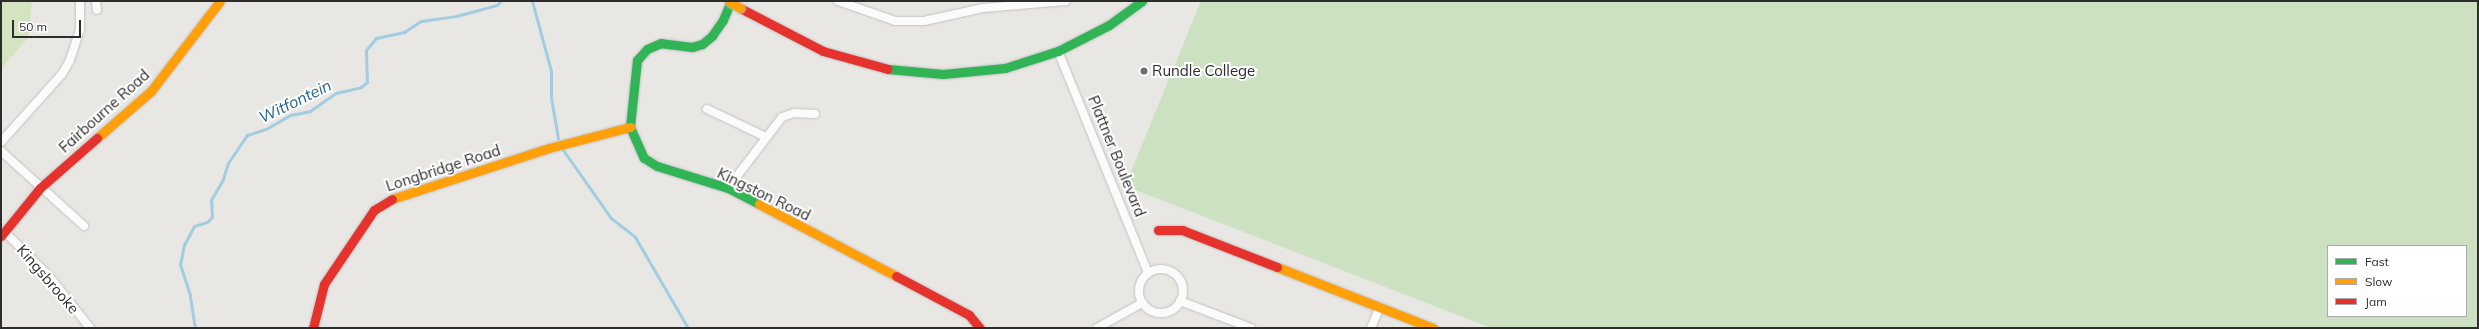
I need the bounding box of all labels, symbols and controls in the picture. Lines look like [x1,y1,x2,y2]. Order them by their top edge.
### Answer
scale bar [14,12,83,38]
text: 50 m [19,19,47,34]
place label: Rundle College [1152,62,1255,80]
street label: Fairbourne Road [55,66,153,156]
marker: Rundle College [1139,66,1149,76]
water label: Witfontein [256,75,334,127]
street label: Plattner Boulevard [1084,93,1150,219]
street label: Longbridge Road [383,141,503,195]
street label: Kingston Road [714,164,814,224]
street label: Kingsbrooke [13,241,83,317]
legend [2327,245,2467,317]
text: Fast [2365,254,2389,269]
text: Slow [2365,274,2393,289]
text: Jam [2365,294,2387,309]

